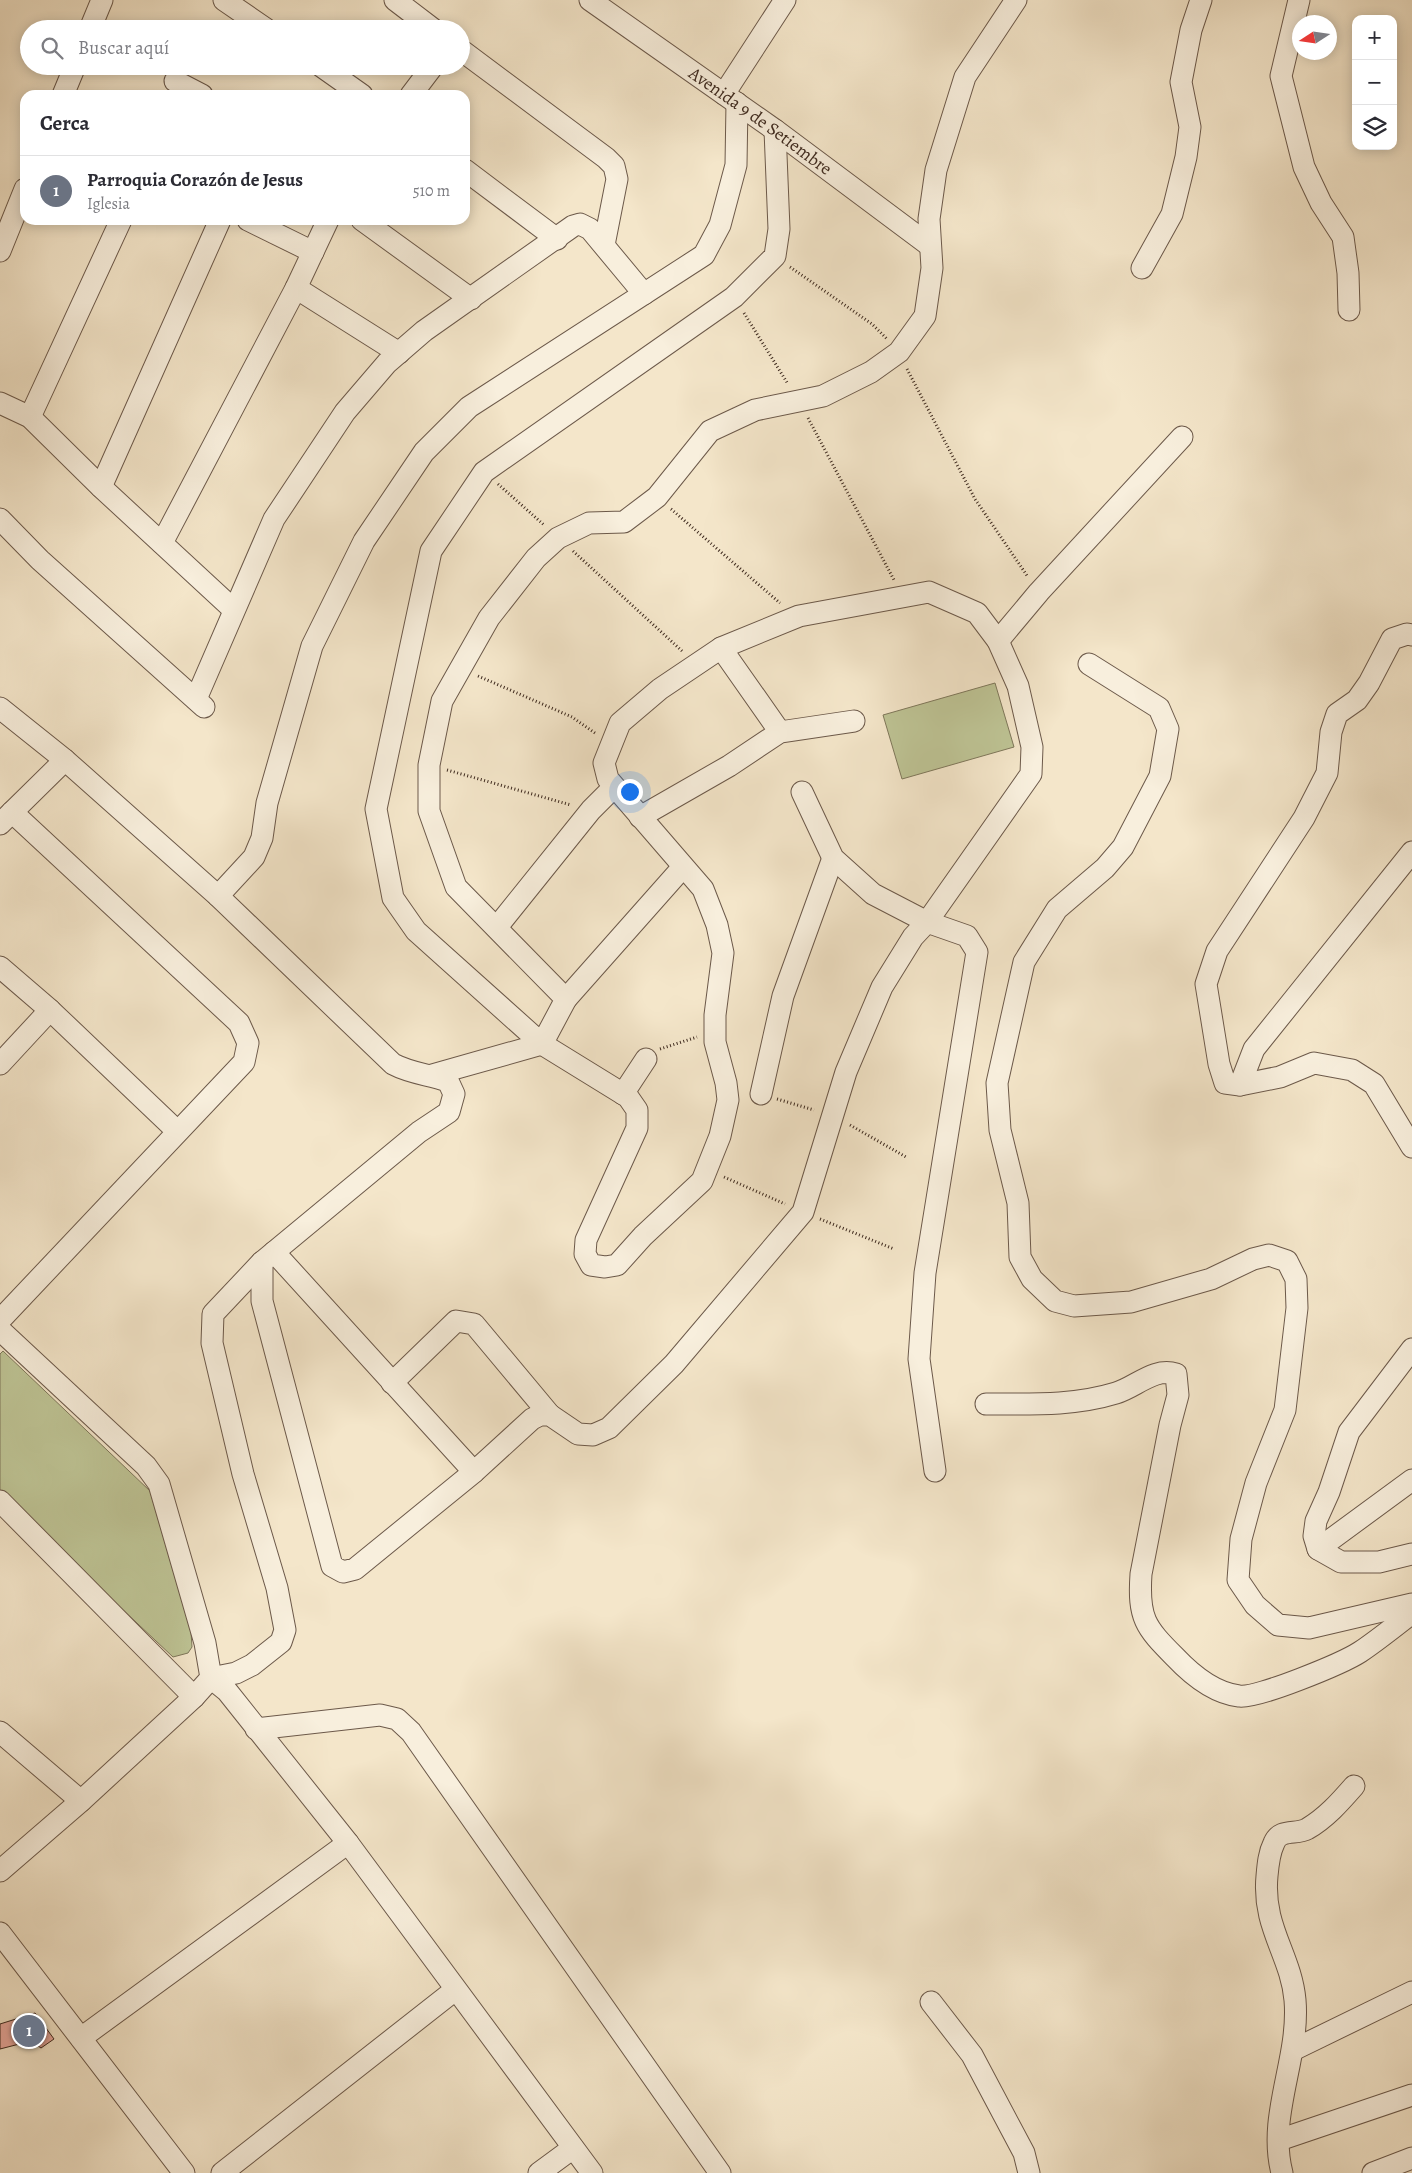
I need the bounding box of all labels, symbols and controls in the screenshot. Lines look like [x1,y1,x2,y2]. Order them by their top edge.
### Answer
north arrow [1292,15,1337,60]
map controls [1352,15,1397,150]
button: + [1352,15,1397,60]
search box [20,20,470,75]
icon: search [38,34,66,62]
text: Buscar aquí [78,35,169,61]
button: − [1352,60,1397,105]
street label: Avenida 9 de Setiembre [683,61,837,181]
button: layers [1352,105,1397,150]
text: Cerca [40,109,90,137]
text: Parroquia Corazón de Jesus [87,167,303,193]
text: 1 [53,180,59,202]
text: 510 m [413,180,450,202]
text: Iglesia [87,193,130,215]
your location [617,779,643,805]
pin: 1 [13,2012,45,2050]

